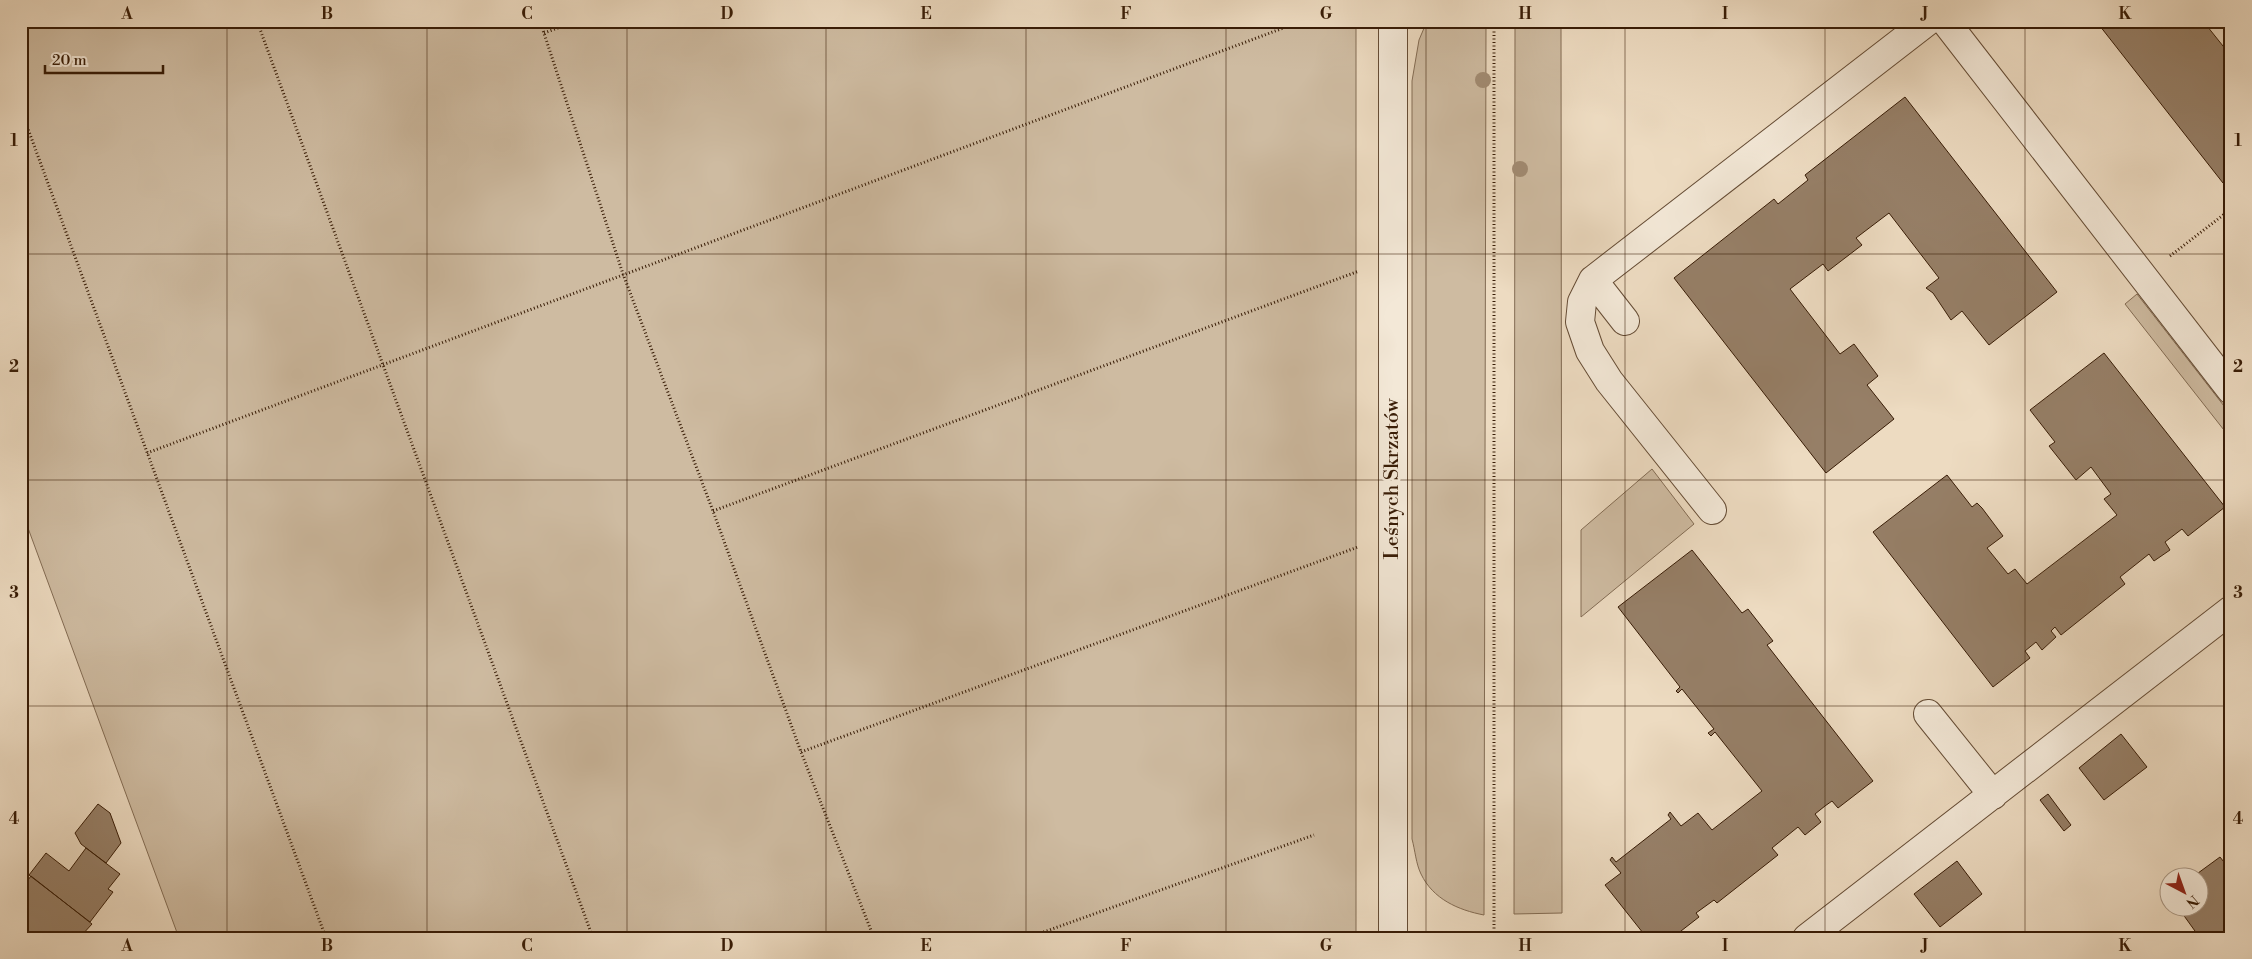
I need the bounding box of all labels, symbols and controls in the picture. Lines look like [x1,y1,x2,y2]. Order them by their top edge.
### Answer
text: A [120,4,133,24]
text: B [321,4,333,24]
text: C [521,4,533,24]
text: D [721,4,734,24]
text: E [920,4,932,24]
text: F [1120,4,1132,24]
text: G [1320,4,1333,24]
text: H [1518,4,1532,24]
text: I [1722,4,1728,24]
text: J [1920,4,1928,24]
text: K [2119,4,2133,24]
scale bar [45,42,162,74]
text: 20 m [52,51,87,70]
text: 1 [10,131,18,151]
text: 1 [2234,131,2242,151]
text: 2 [9,357,19,377]
text: 2 [2233,357,2243,377]
street label: Leśnych Skrzatów [1380,397,1405,559]
text: 3 [9,583,19,603]
text: 3 [2233,583,2243,603]
text: 4 [9,809,20,829]
text: 4 [2233,809,2244,829]
north arrow [2160,866,2210,916]
text: N [2182,891,2202,911]
text: A [120,936,133,956]
text: B [321,936,333,956]
text: C [521,936,533,956]
text: D [721,936,734,956]
text: E [920,936,932,956]
text: F [1120,936,1132,956]
text: G [1320,936,1333,956]
text: H [1518,936,1532,956]
text: I [1722,936,1728,956]
text: J [1920,936,1928,956]
text: K [2119,936,2133,956]

